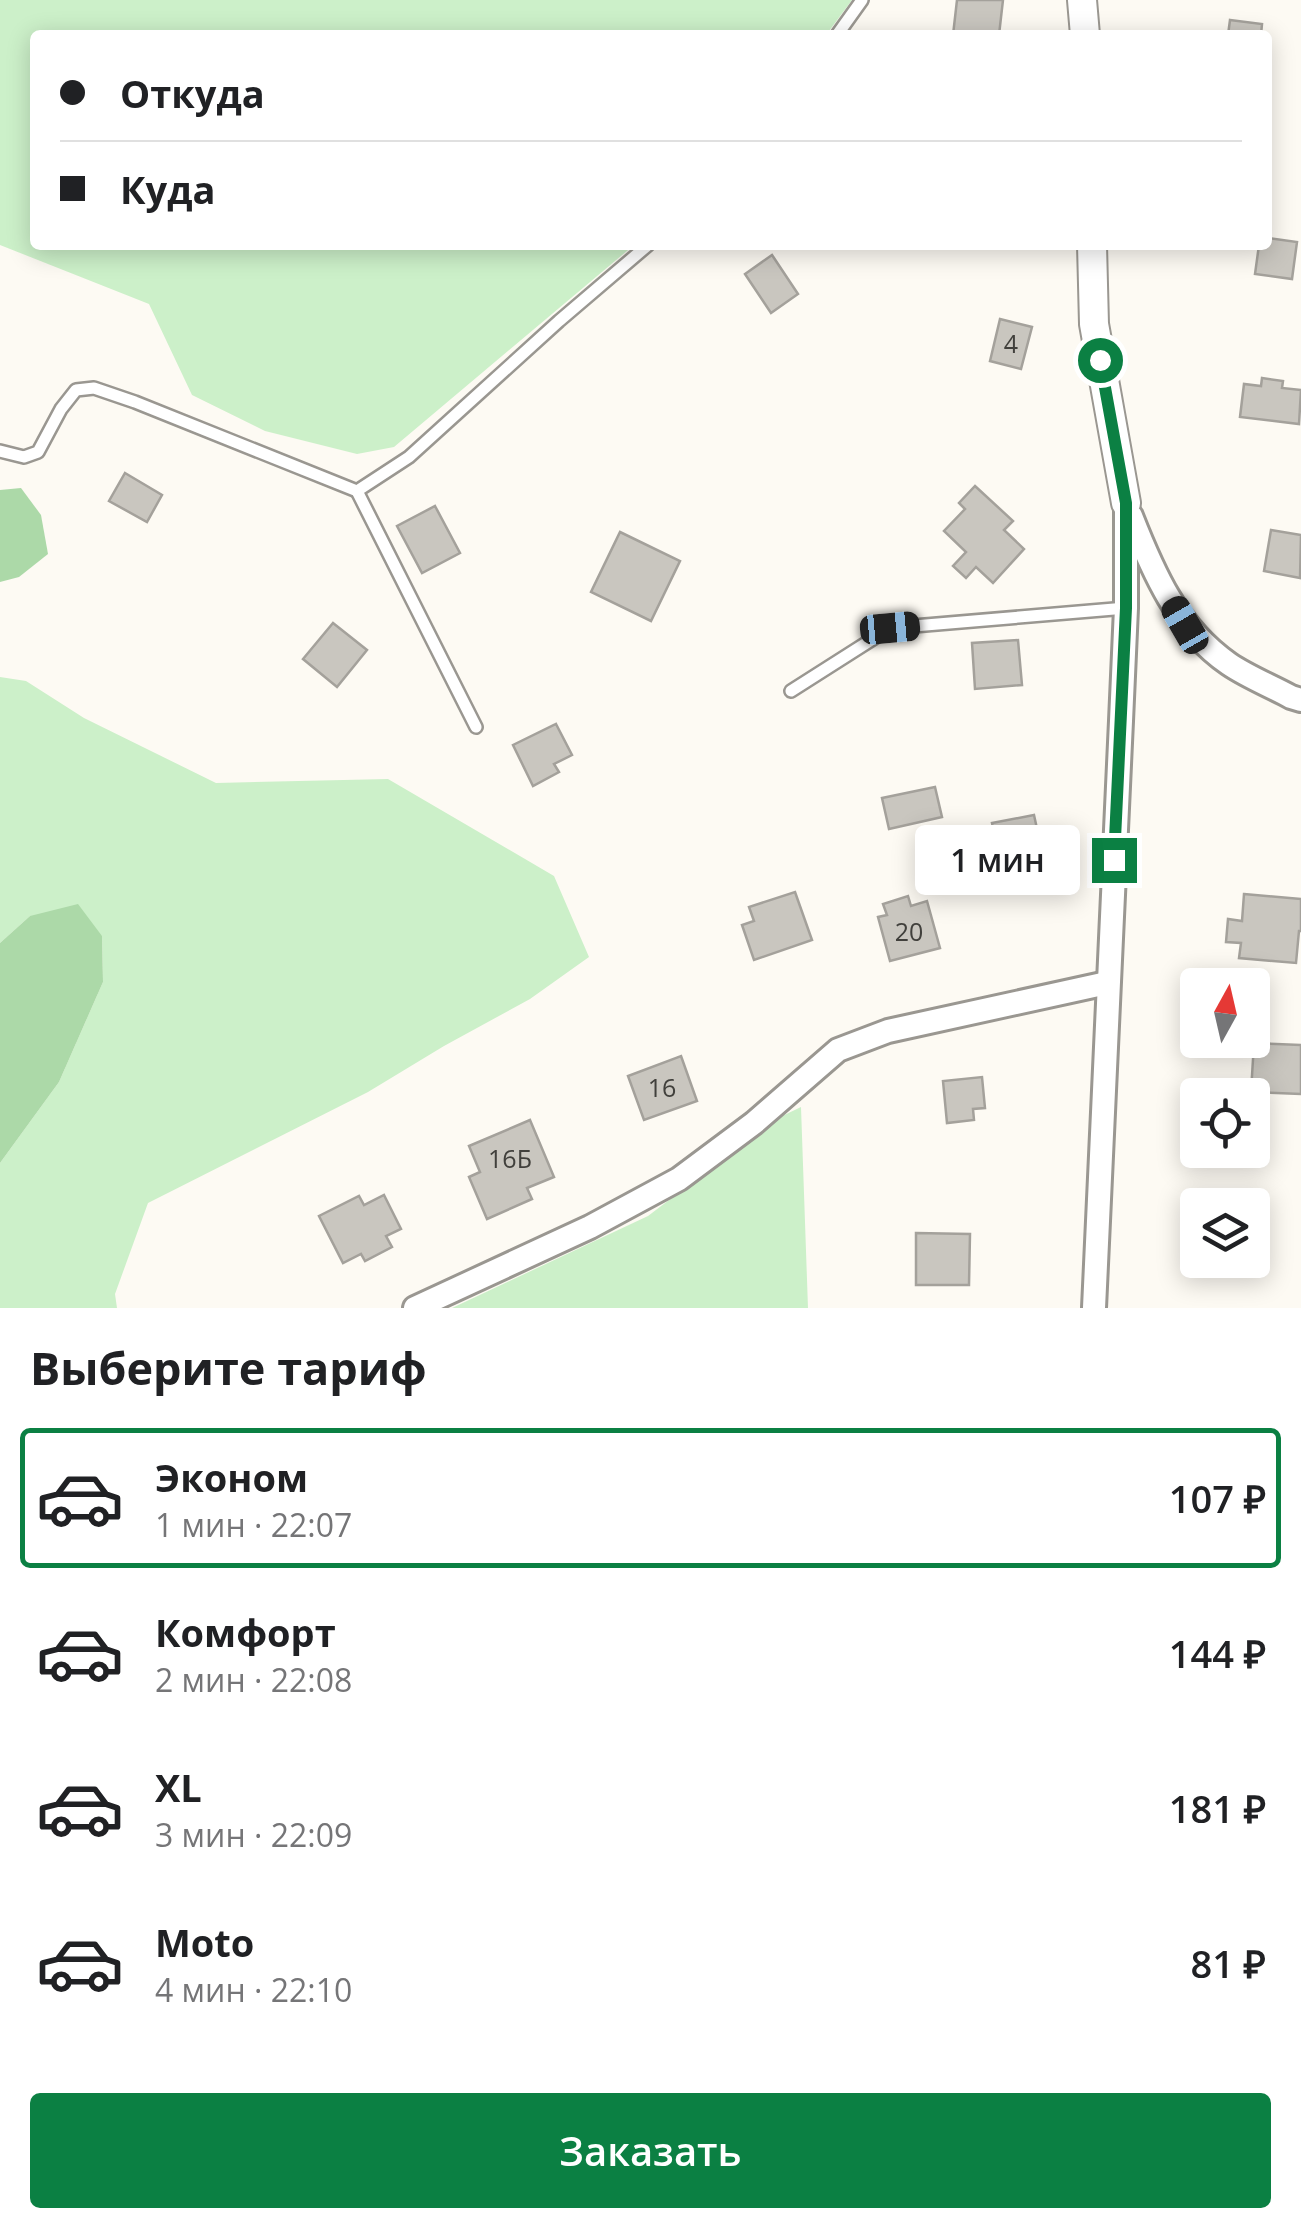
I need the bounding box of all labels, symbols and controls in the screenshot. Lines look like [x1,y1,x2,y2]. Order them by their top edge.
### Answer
text: Откуда [120,67,265,119]
text: Куда [120,163,215,215]
house number: 4 [1004,326,1018,360]
route start [1078,338,1123,383]
car [1157,592,1213,658]
car [859,610,921,646]
callout: 1 мин [914,825,1079,895]
text: 1 мин [950,838,1045,881]
route end [1092,838,1137,883]
house number: 20 [895,914,923,948]
north arrow [1180,968,1270,1058]
map controls [1180,968,1270,1278]
house number: 16 [648,1070,676,1104]
button: locate [1180,1078,1270,1168]
house number: 16Б [488,1141,532,1175]
button: layers [1180,1188,1270,1278]
text: Выберите тариф [30,1337,427,1398]
text: Эконом [155,1451,308,1503]
icon: car [35,1453,125,1543]
text: 107 ₽ [1169,1472,1266,1524]
text: 1 мин · 22:07 [155,1503,352,1546]
text: Комфорт [155,1606,336,1658]
icon: car [35,1608,125,1698]
text: 144 ₽ [1169,1627,1266,1679]
text: 2 мин · 22:08 [155,1658,352,1701]
text: XL [155,1761,202,1813]
icon: car [35,1763,125,1853]
text: 181 ₽ [1169,1782,1266,1834]
text: 3 мин · 22:09 [155,1813,352,1856]
text: Moto [155,1916,254,1968]
icon: car [35,1918,125,2008]
text: 81 ₽ [1191,1937,1266,1989]
text: 4 мин · 22:10 [155,1968,352,2011]
button: Заказать [30,2093,1271,2208]

